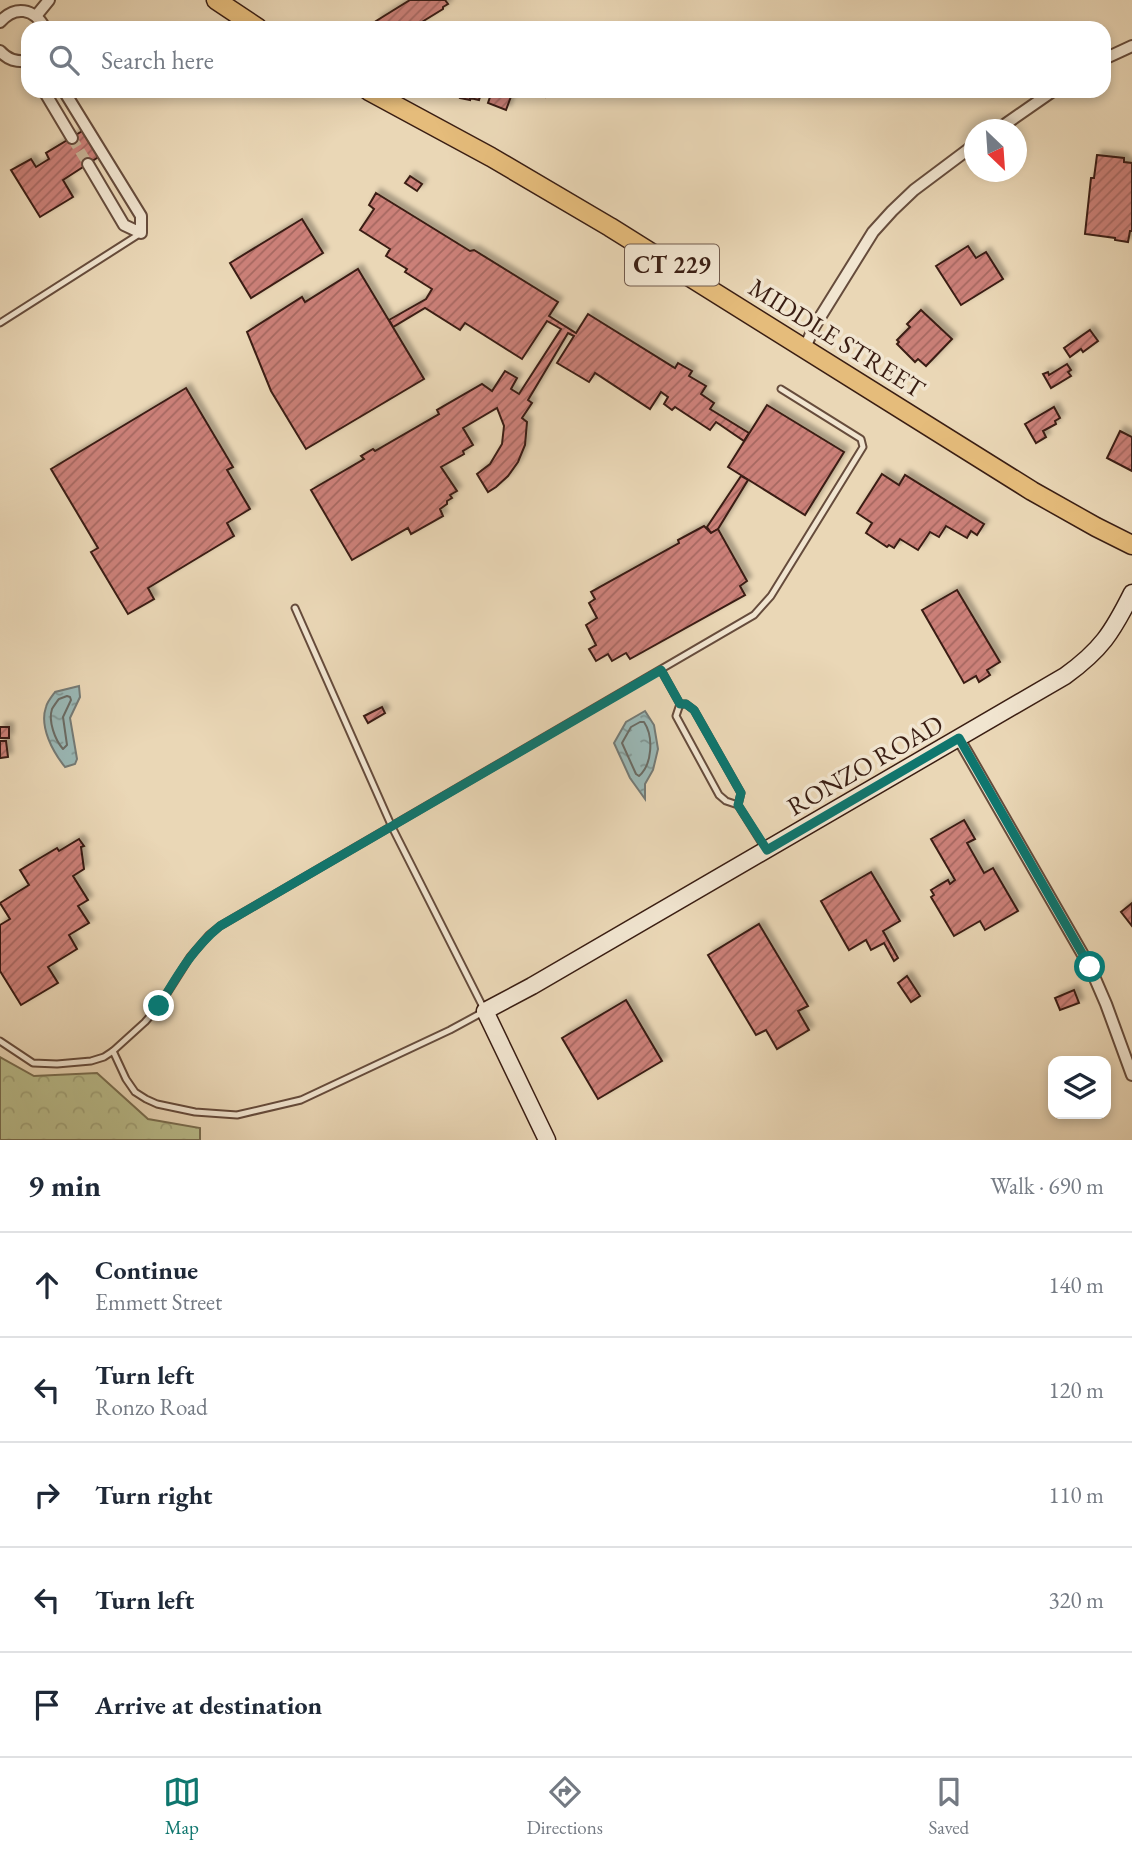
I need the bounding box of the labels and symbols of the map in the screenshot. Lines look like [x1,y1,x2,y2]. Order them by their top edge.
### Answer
north arrow [964,119,1027,182]
road number: CT 229 [625,244,719,286]
street label: MIDDLE STREET [743,270,932,406]
street label: RONZO ROAD [781,707,949,823]
route start [1074,951,1105,982]
route end [143,990,174,1021]

